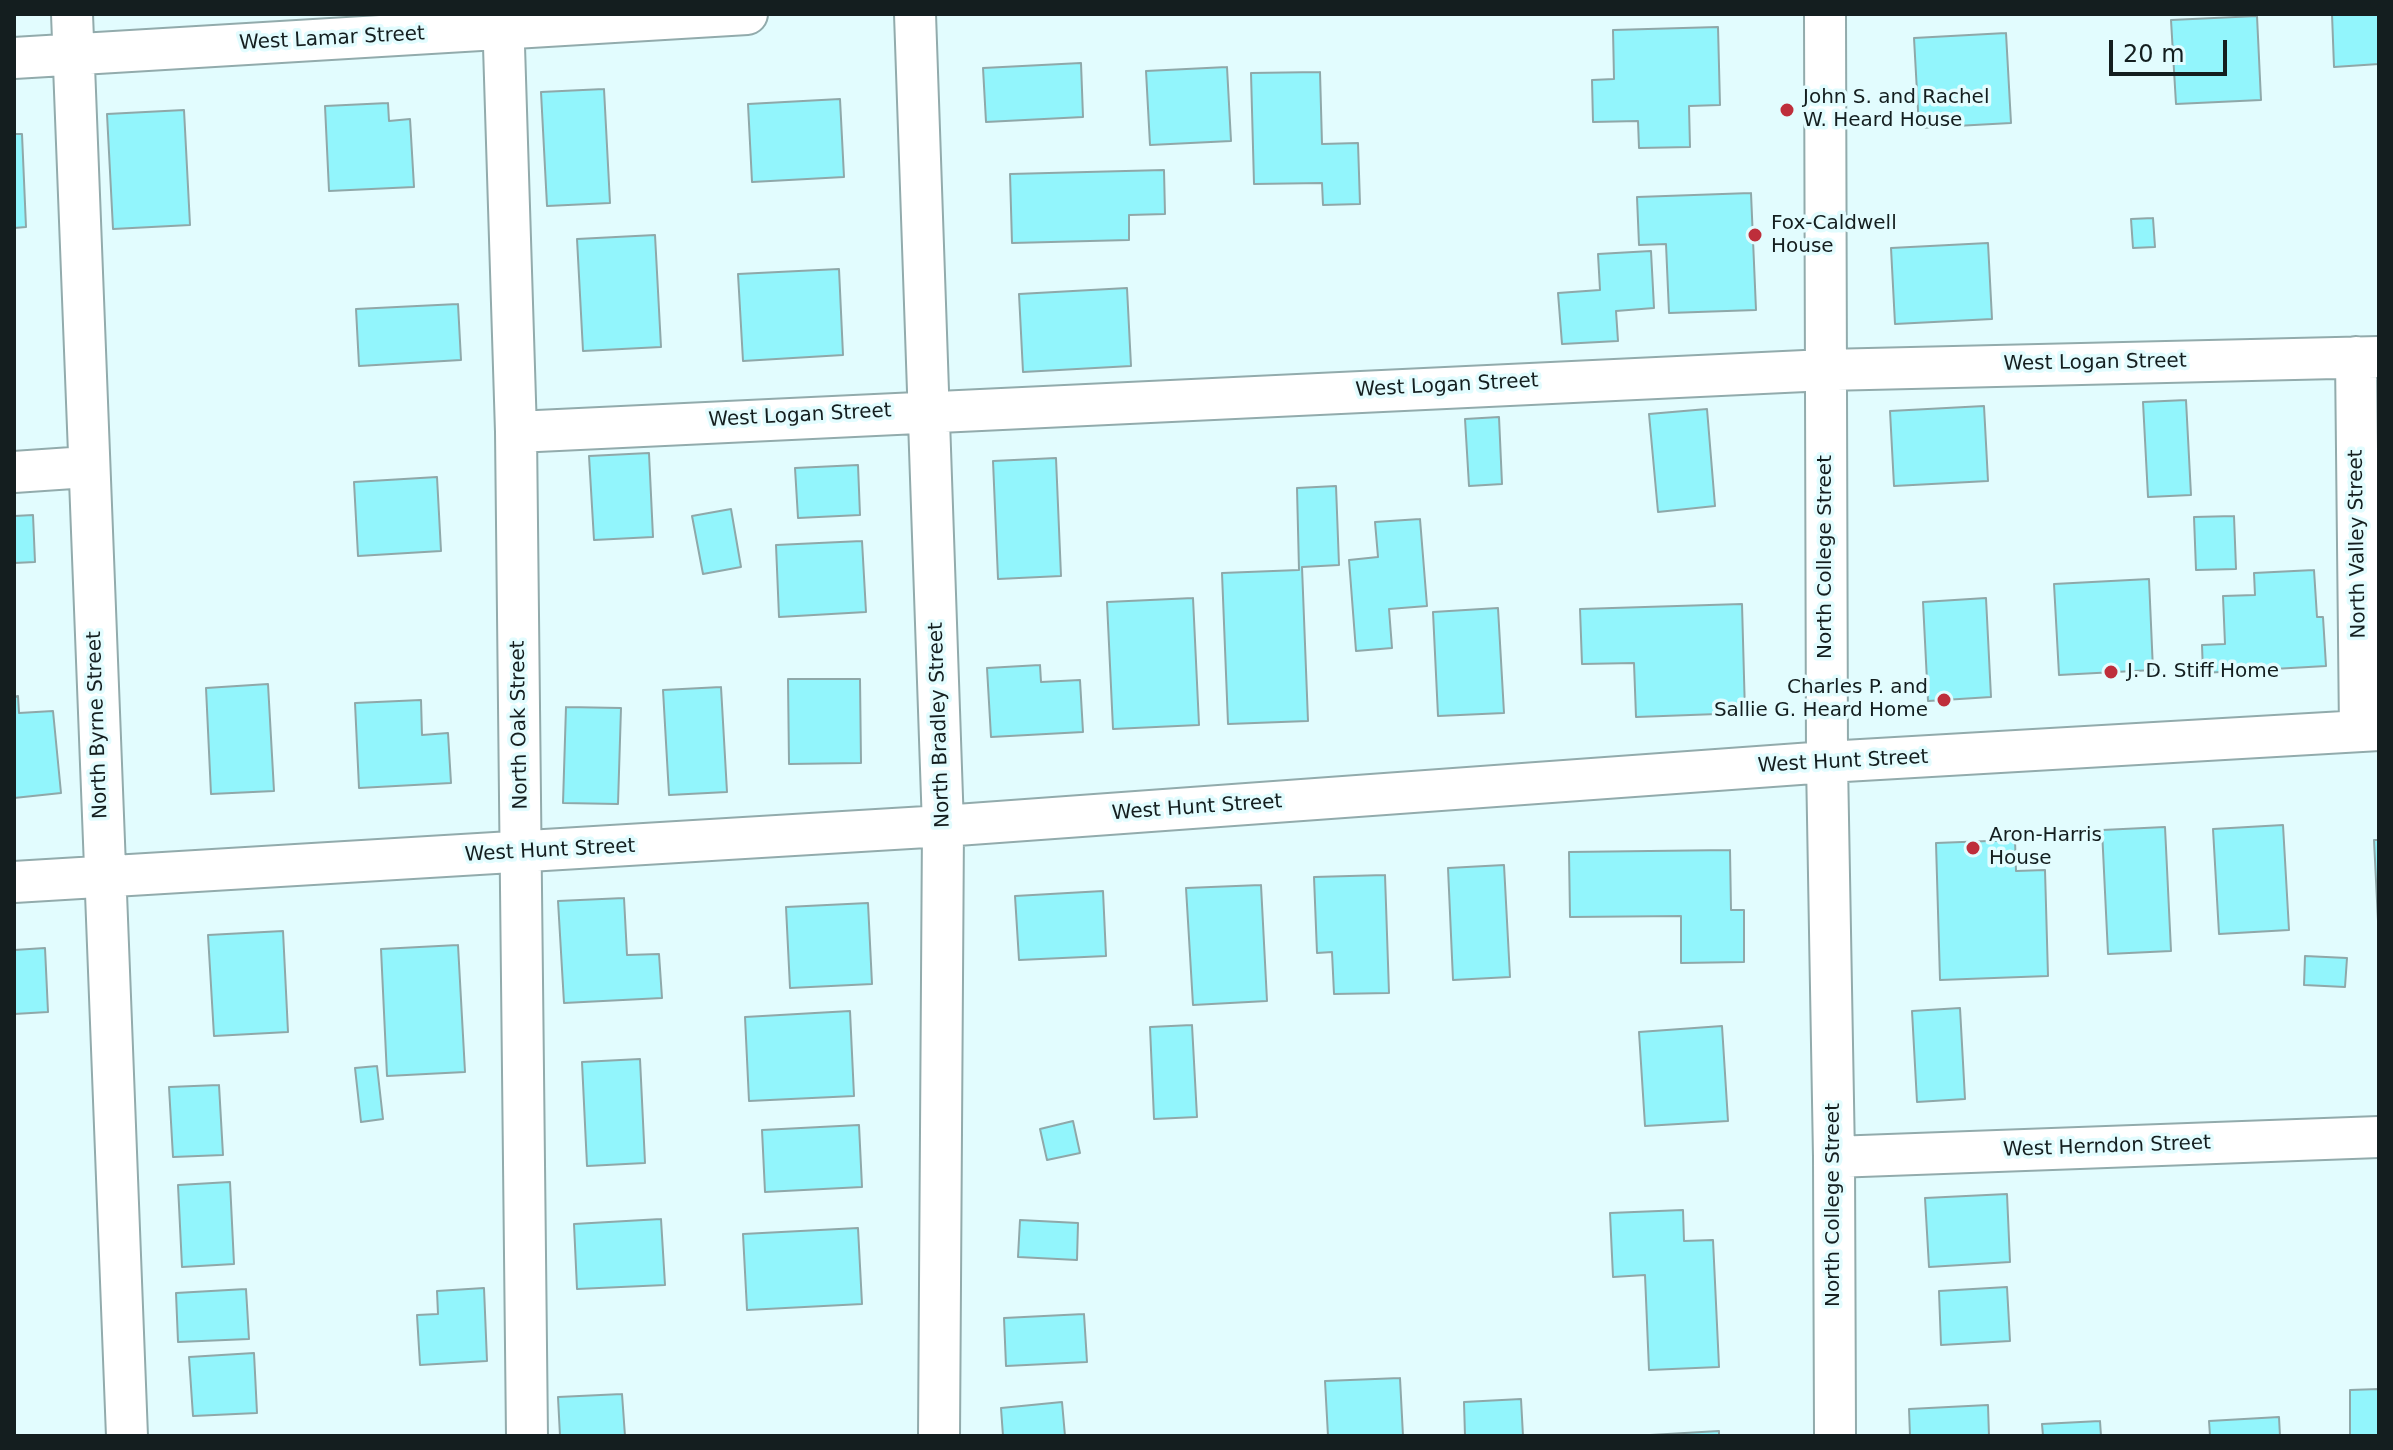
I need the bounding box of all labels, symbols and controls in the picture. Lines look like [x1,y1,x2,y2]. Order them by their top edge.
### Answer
street label: West Lamar Street [238,22,426,56]
scale bar [2113,24,2231,74]
text: 20 m [2123,40,2185,68]
place label: John S. and Rachel W. Heard House [1803,86,1989,133]
marker: John S. and Rachel W. Heard House [1778,101,1796,119]
place label: Fox-Caldwell House [1771,212,1897,259]
marker: Fox-Caldwell House [1746,226,1764,244]
street label: West Logan Street [2003,349,2187,377]
street label: West Logan Street [1355,369,1539,403]
street label: West Logan Street [708,399,892,433]
street label: North Valley Street [2344,449,2372,639]
street label: North College Street [1814,455,1838,659]
street label: North Bradley Street [924,622,956,828]
street label: North Byrne Street [83,631,113,819]
street label: North Oak Street [507,640,533,810]
place label: J. D. Stiff Home [2127,660,2279,684]
marker: J. D. Stiff Home [2102,663,2120,681]
place label: Charles P. and Sallie G. Heard Home [1714,676,1928,723]
marker: Charles P. and Sallie G. Heard Home [1935,691,1953,709]
street label: West Hunt Street [1757,746,1929,778]
street label: West Hunt Street [1111,790,1283,826]
place label: Aron-Harris House [1989,824,2102,871]
street label: West Hunt Street [464,835,636,867]
marker: Aron-Harris House [1964,839,1982,857]
street label: North College Street [1822,1103,1846,1307]
street label: West Herndon Street [2003,1131,2211,1163]

